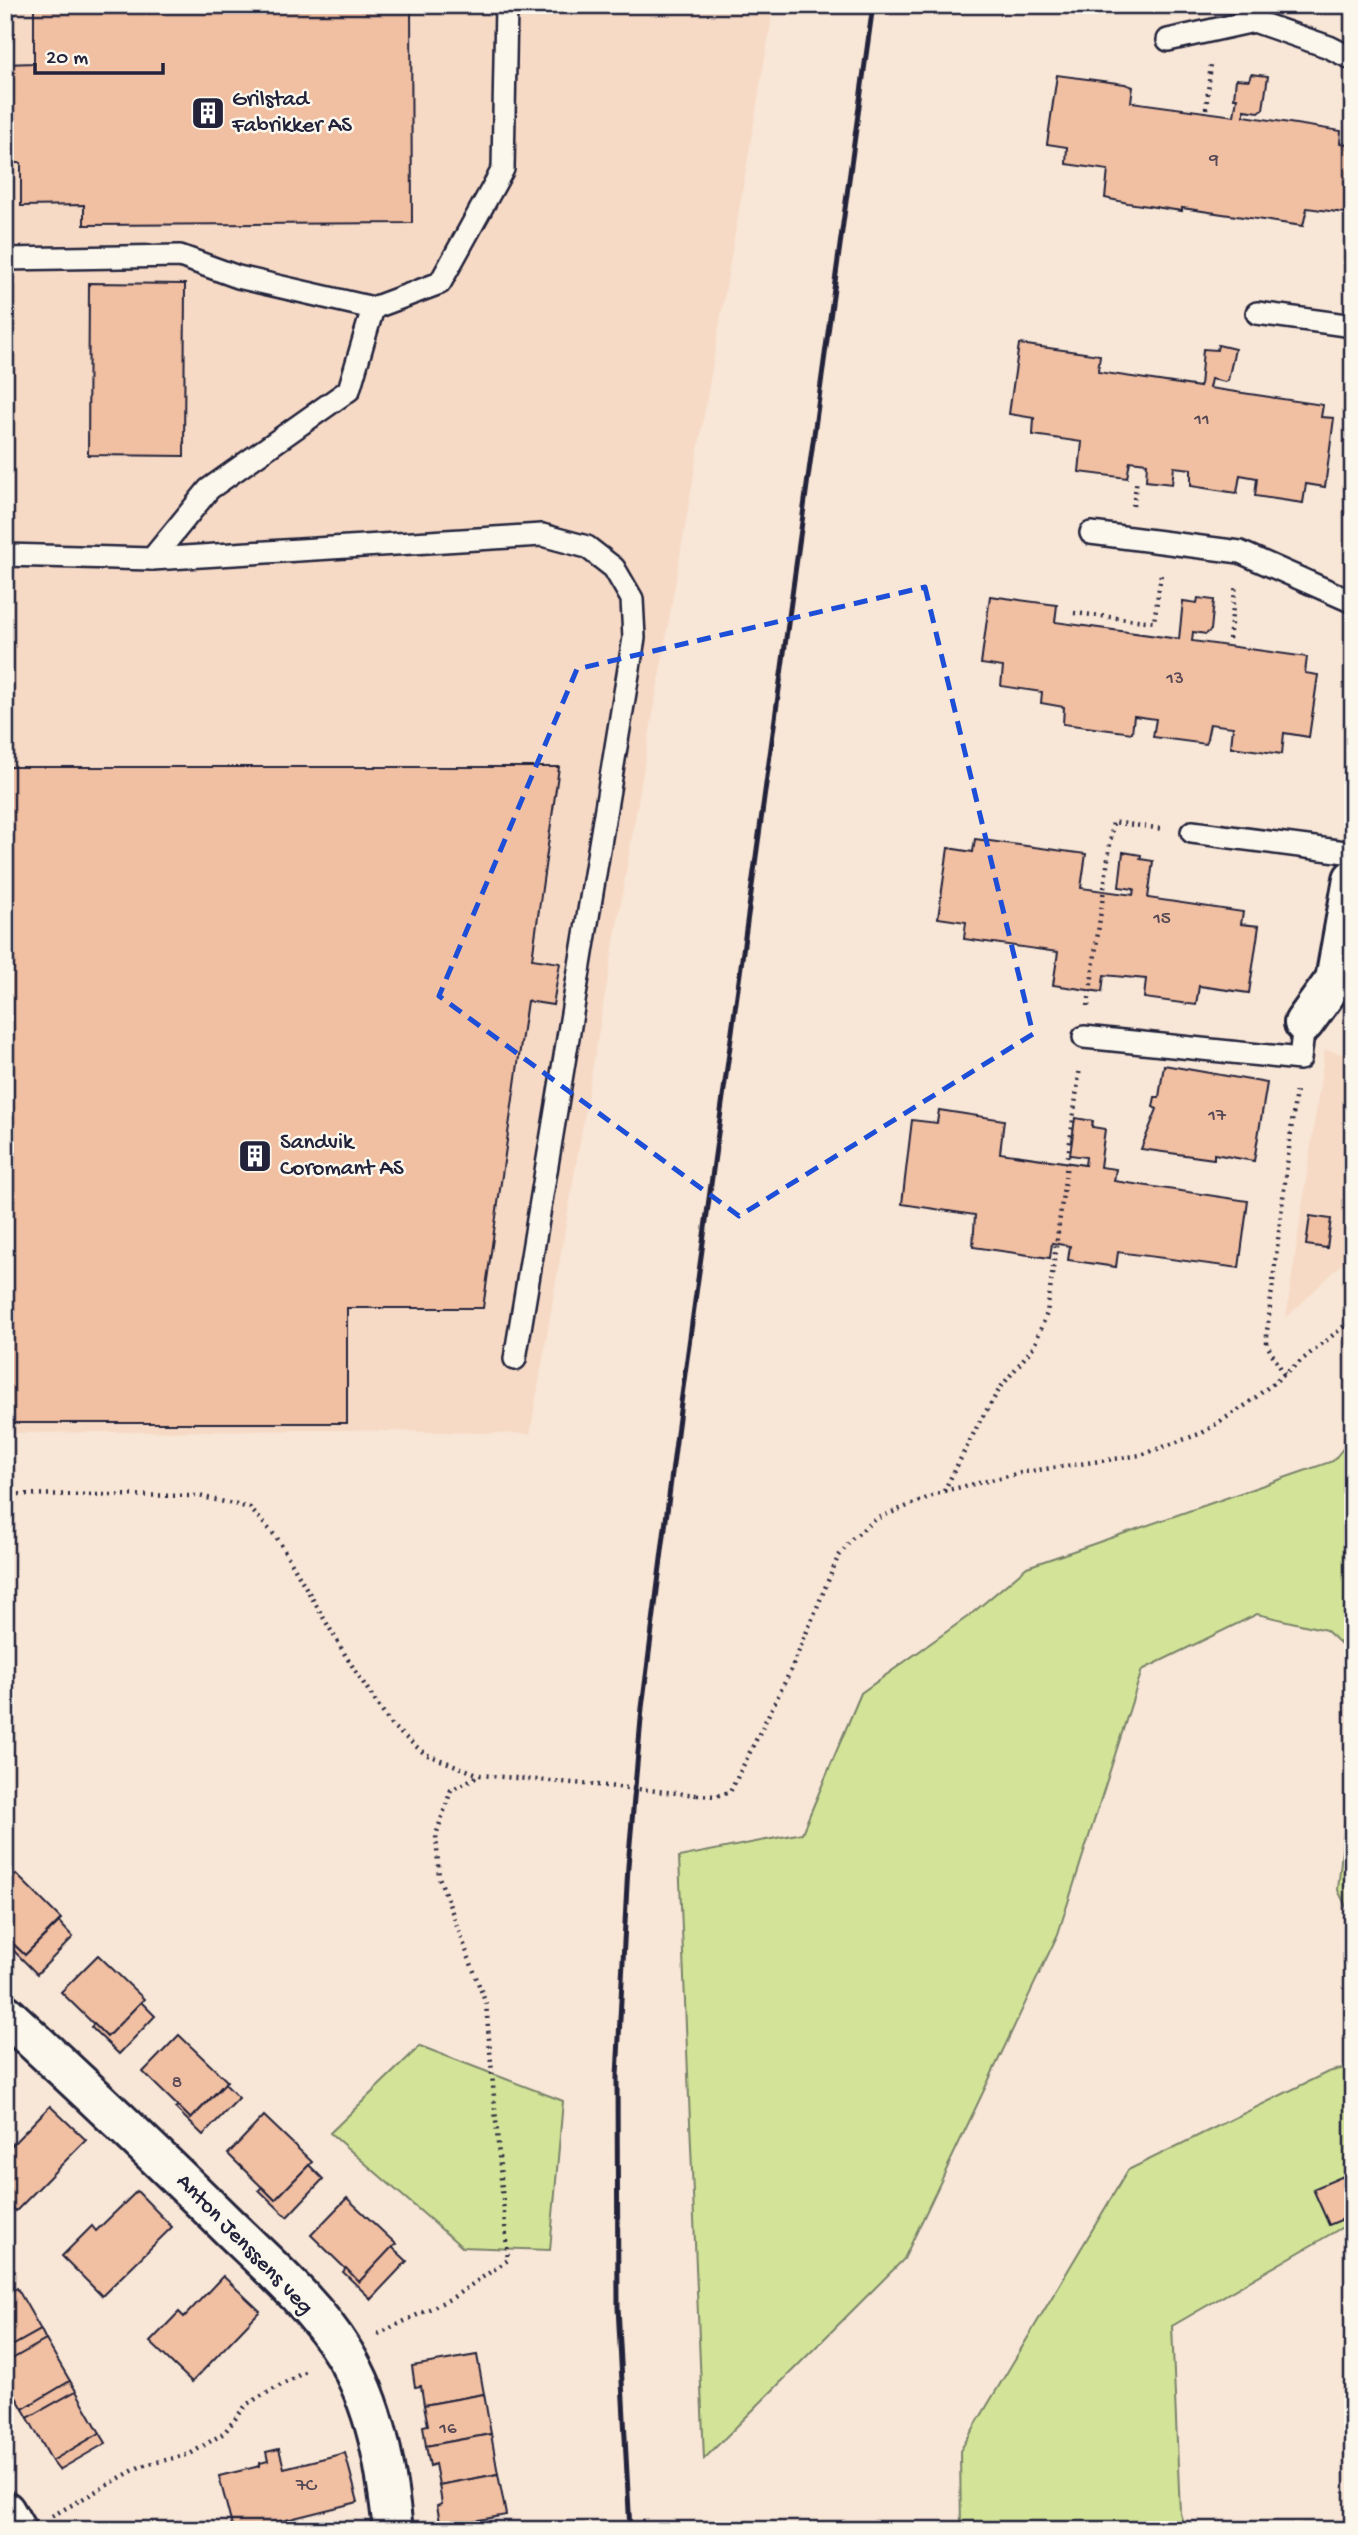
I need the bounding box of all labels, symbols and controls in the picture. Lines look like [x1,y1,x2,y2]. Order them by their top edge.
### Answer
scale bar [35,32,163,76]
text: 20 m [46,47,88,72]
place label: Grilstad Fabrikker AS [231,87,352,140]
building icon: Grilstad Fabrikker AS [189,94,227,132]
house number: 9 [1208,149,1219,172]
house number: 11 [1193,409,1210,432]
house number: 13 [1165,668,1184,691]
house number: 15 [1152,908,1171,931]
house number: 17 [1207,1105,1227,1128]
place label: Sandvik Coromant AS [280,1130,404,1183]
building icon: Sandvik Coromant AS [236,1137,274,1175]
house number: 8 [172,2072,182,2095]
street label: Anton Jenssens veg [170,2169,318,2321]
house number: 16 [438,2418,457,2441]
house number: 7C [295,2475,318,2498]

